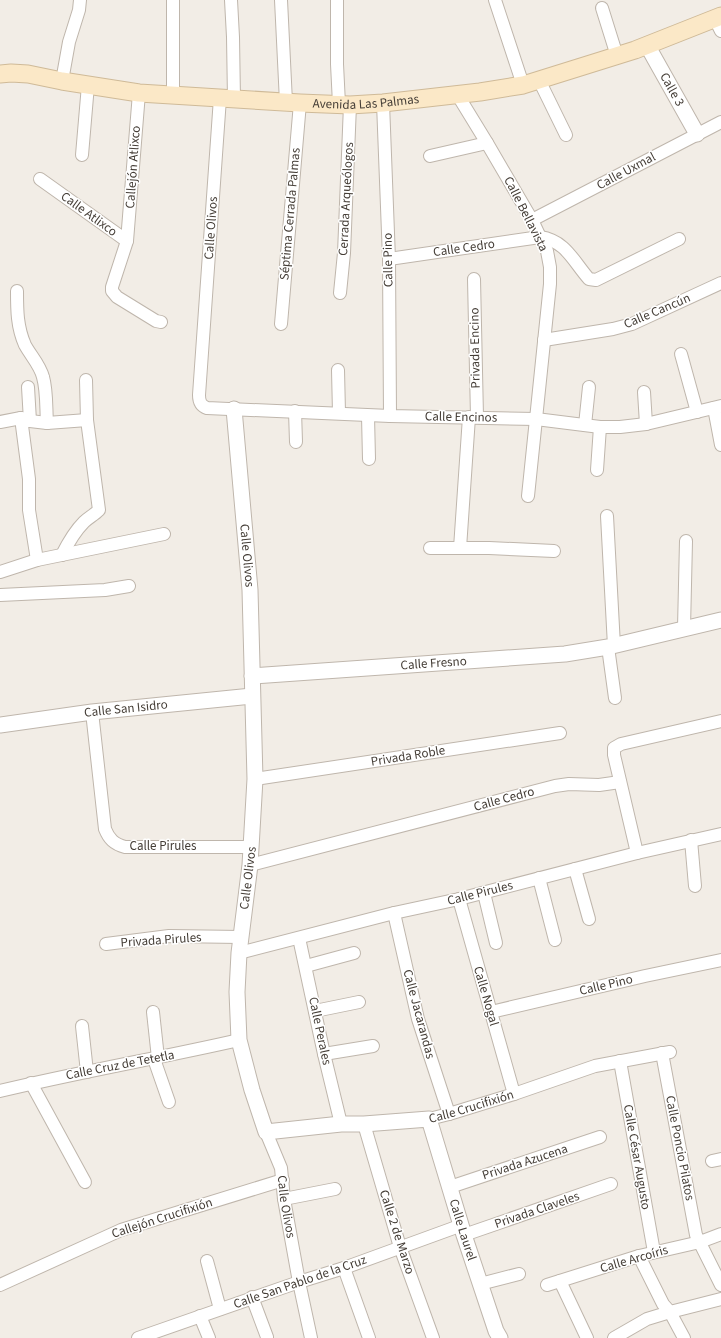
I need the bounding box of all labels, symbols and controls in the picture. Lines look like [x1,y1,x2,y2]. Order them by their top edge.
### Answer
street label: Calle 3 [655,69,689,110]
street label: Avenida Las Palmas [312,90,421,114]
street label: Callejón Atlixco [121,125,145,209]
street label: Cerrada Arqueólogos [334,141,358,256]
street label: Séptima Cerrada Palmas [275,146,305,281]
street label: Calle Uxmal [593,148,659,194]
street label: Calle Bellavista [499,173,553,255]
street label: Calle Atlixco [57,187,121,241]
street label: Calle Olivos [200,195,222,260]
street label: Calle Pino [379,233,397,287]
street label: Calle Cedro [432,235,496,261]
street label: Calle Cancún [621,289,693,333]
street label: Privada Encino [465,307,485,389]
street label: Calle Encinos [425,407,498,427]
street label: Calle Olivos [235,523,259,588]
street label: Calle Fresno [400,652,467,675]
street label: Calle San Isidro [83,695,168,722]
street label: Privada Roble [370,741,446,771]
street label: Calle Cedro [472,782,536,816]
street label: Calle Pirules [129,837,197,855]
street label: Calle Olivos [235,845,261,911]
street label: Calle Pirules [445,876,515,910]
street label: Privada Pirules [120,928,203,952]
street label: Calle Nogal [469,964,503,1028]
street label: Calle Jacarandas [398,967,440,1061]
street label: Calle Pino [577,970,635,1000]
street label: Calle Perales [304,995,336,1067]
street label: Calle Cruz de Tetetla [64,1046,176,1084]
street label: Calle Crucifixión [427,1086,516,1128]
street label: Calle Poncio Pilatos [661,1094,699,1203]
street label: Calle César Augusto [619,1103,655,1211]
street label: Privada Azucena [480,1140,570,1184]
street label: Calle Olivos [273,1174,300,1240]
street label: Calle 2 de Marzo [375,1187,419,1277]
street label: Privada Claveles [492,1187,582,1233]
street label: Callejón Crucifixión [109,1193,215,1243]
street label: Calle Laurel [445,1197,481,1263]
street label: Calle Arcoíris [598,1241,671,1277]
street label: Calle San Pablo de la Cruz [231,1251,369,1313]

